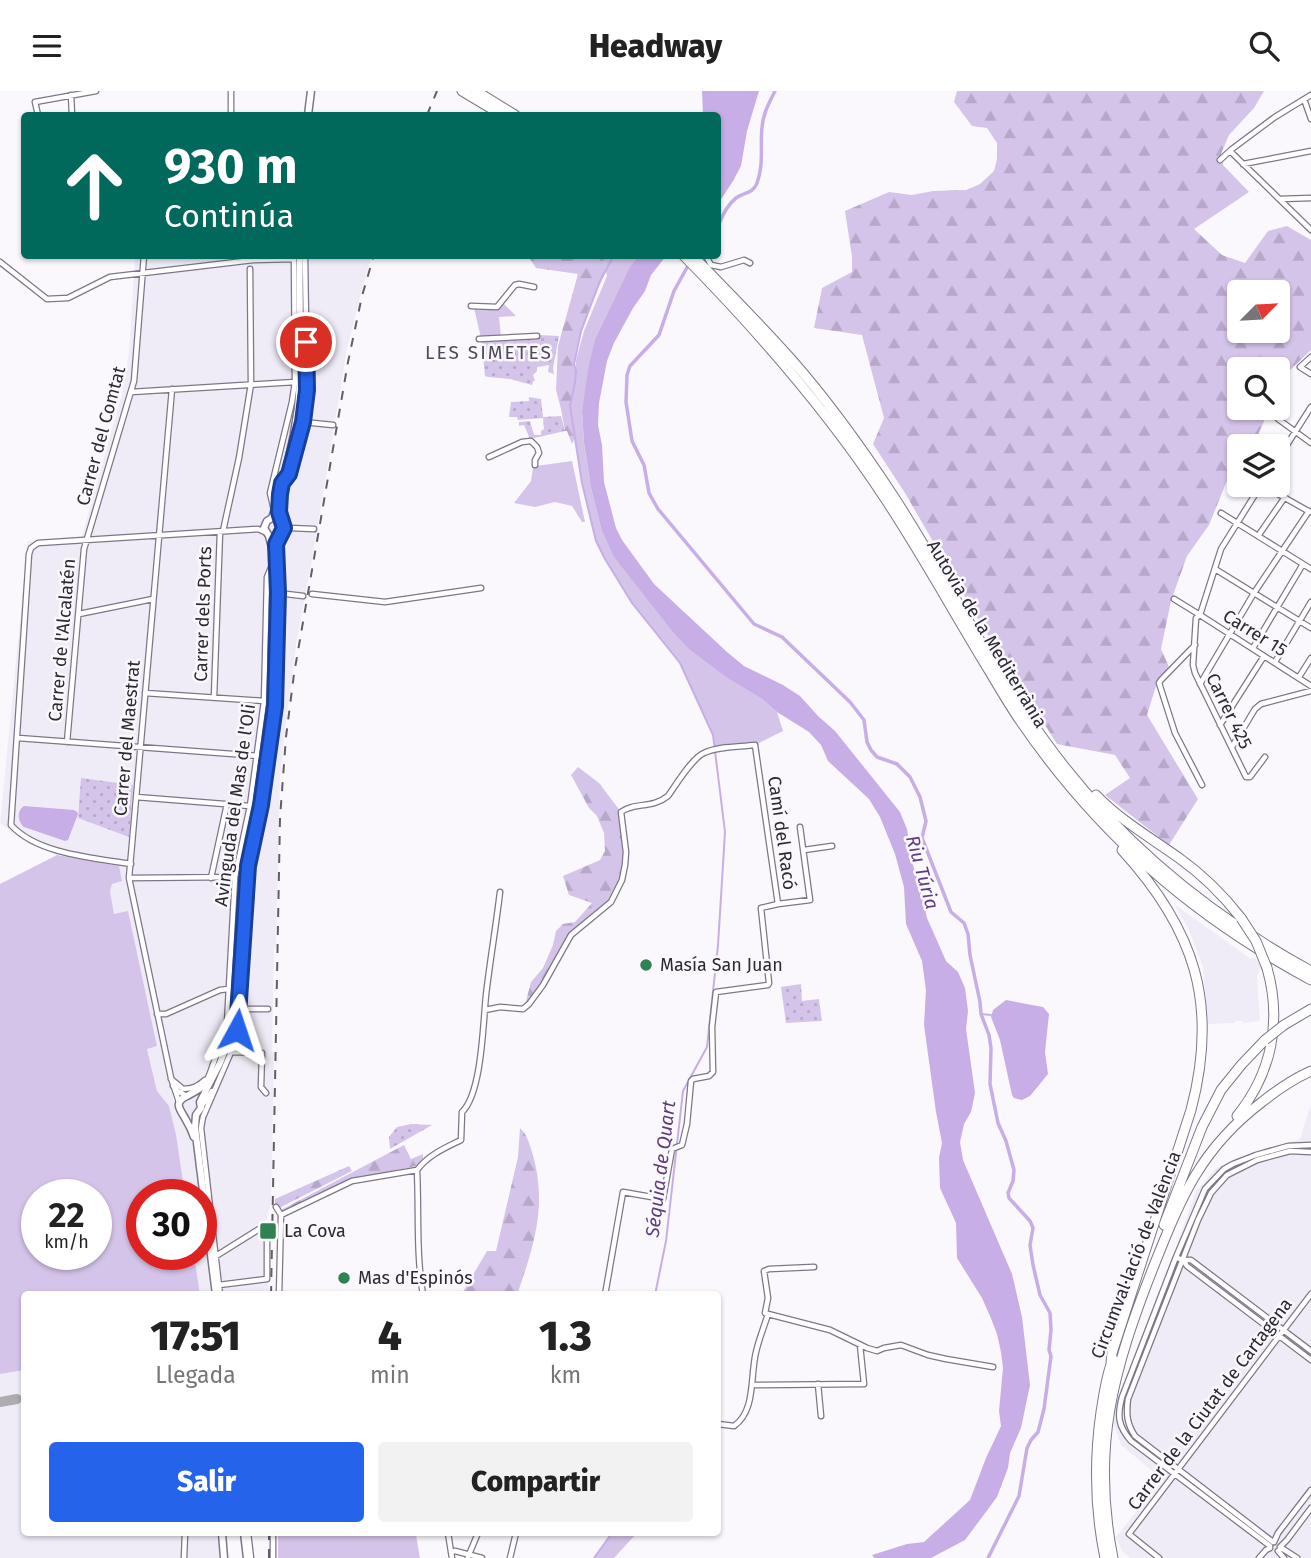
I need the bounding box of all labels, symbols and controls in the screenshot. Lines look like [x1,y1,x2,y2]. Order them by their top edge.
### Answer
icon: menu [28,27,66,65]
text: Headway [589,27,722,65]
icon: search [1245,27,1283,65]
text: 930 m [164,137,298,196]
icon: ahead [49,140,140,231]
text: Continúa [164,197,294,235]
north arrow [1227,280,1290,343]
map controls [1227,280,1290,497]
pin [276,312,336,372]
icon: arrive [287,323,325,361]
district label: LES SIMETES [425,341,553,364]
button: search [1227,357,1290,420]
street label: Carrer del Comtat [72,363,130,508]
button: layers [1227,434,1290,497]
street label: Autovia de la Mediterrània [922,536,1052,732]
street label: Carrer dels Ports [190,546,216,682]
street label: Carrer de l'Alcalatén [44,558,80,722]
street label: Carrer 15 [1219,605,1291,661]
street label: Carrer del Maestrat [109,659,145,817]
street label: Carrer 425 [1201,669,1257,753]
street label: Avinguda del Mas de l'Oli [210,702,260,908]
street label: Camí del Racó [763,775,801,891]
water label: Riu Túria [901,833,944,912]
place label: Masía San Juan [660,954,783,976]
marker: Masía San Juan [638,957,654,973]
position arrow [200,993,274,1067]
water label: Séquia de Quart [641,1099,680,1240]
street label: Circumval·lació de València [1086,1148,1186,1362]
speed limit sign: 30 [126,1179,217,1270]
text: 22 [48,1194,85,1236]
place label: La Cova [284,1220,346,1242]
marker: La Cova [258,1221,278,1241]
text: km/h [44,1231,89,1253]
place label: Mas d'Espinós [358,1267,473,1289]
marker: Mas d'Espinós [336,1270,352,1286]
street label: Carrer de la Ciutat de Cartagena [1123,1294,1297,1514]
text: 17:51 [150,1311,241,1361]
text: 4 [378,1311,402,1361]
text: 1.3 [539,1311,592,1361]
text: Llegada [155,1361,236,1389]
text: min [370,1361,410,1389]
text: km [550,1361,581,1389]
button: Salir [49,1442,364,1522]
button: Compartir [378,1442,693,1522]

